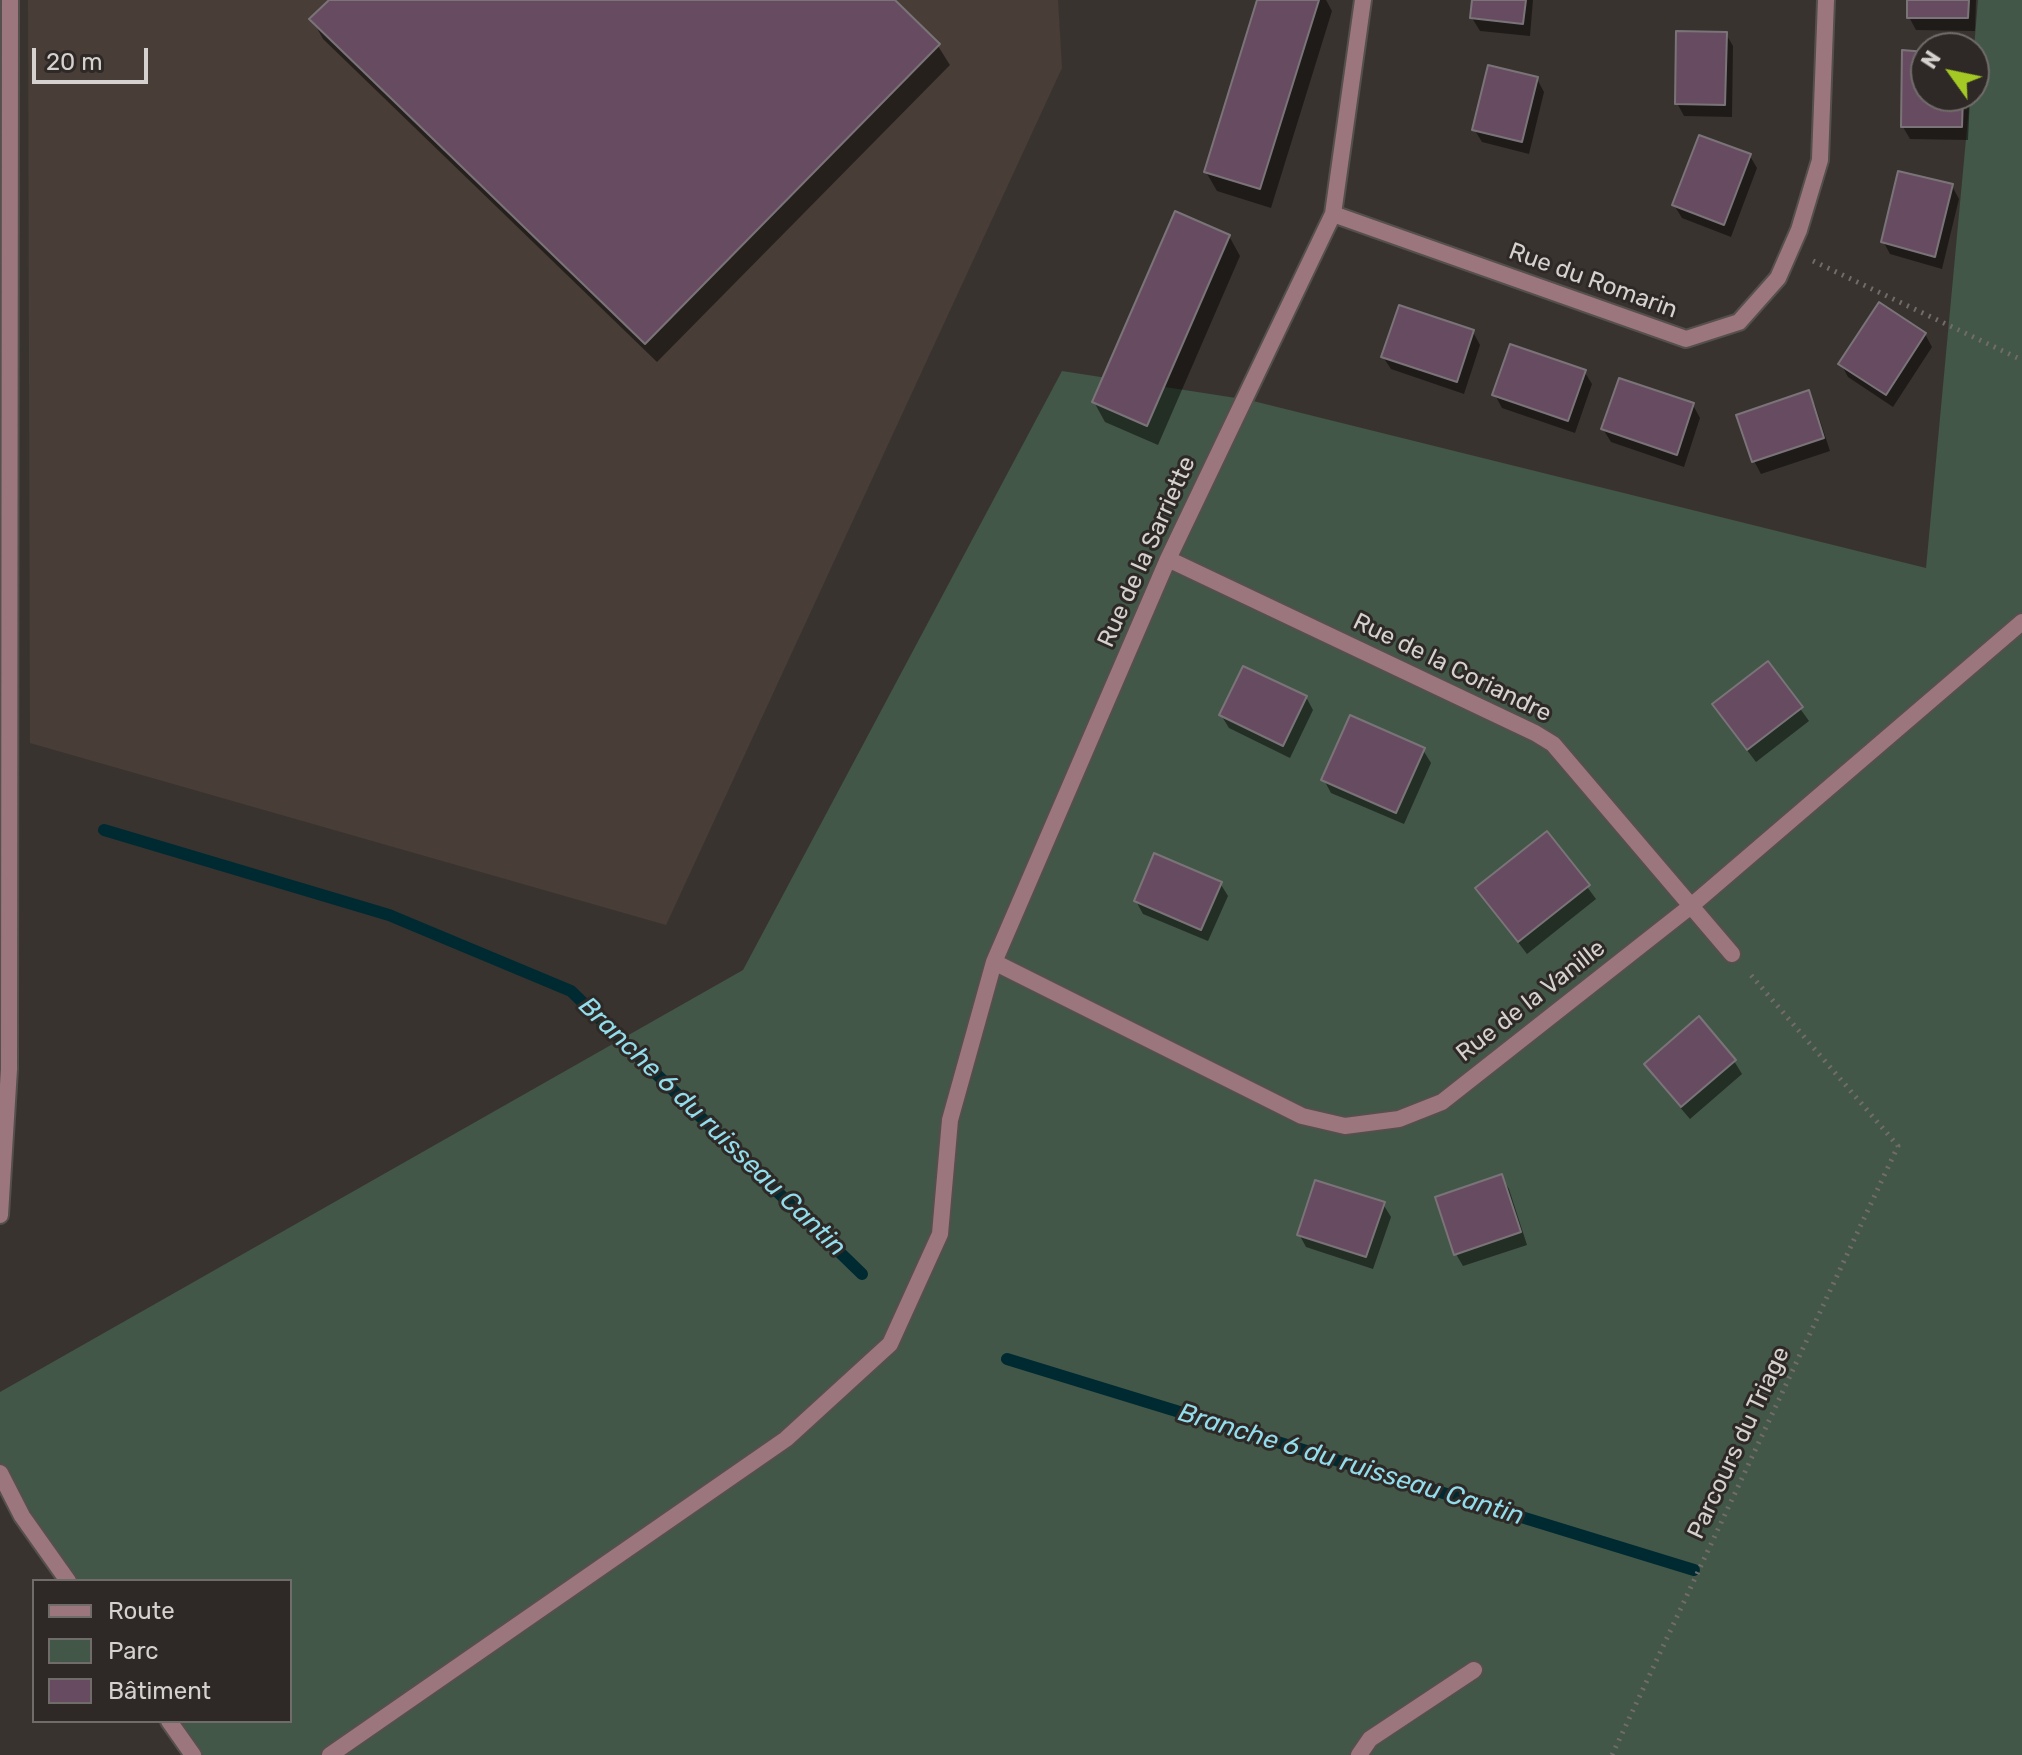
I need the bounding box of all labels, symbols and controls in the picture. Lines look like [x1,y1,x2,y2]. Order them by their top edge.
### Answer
scale bar [36,32,152,82]
north arrow [1910,32,1990,112]
text: N [1915,46,1947,74]
text: 20 m [46,48,103,76]
street label: Rue du Romarin [1505,237,1681,325]
street label: Rue de la Sarriette [1092,452,1202,652]
street label: Rue de la Coriandre [1348,607,1556,729]
street label: Rue de la Vanille [1451,934,1611,1068]
water label: Branche 6 du ruisseau Cantin [572,991,852,1263]
street label: Parcours du Triage [1682,1342,1796,1544]
water label: Branche 6 du ruisseau Cantin [1174,1397,1528,1533]
legend [32,1579,292,1723]
text: Route [108,1597,175,1625]
text: Parc [108,1637,159,1665]
text: Bâtiment [108,1677,211,1705]

